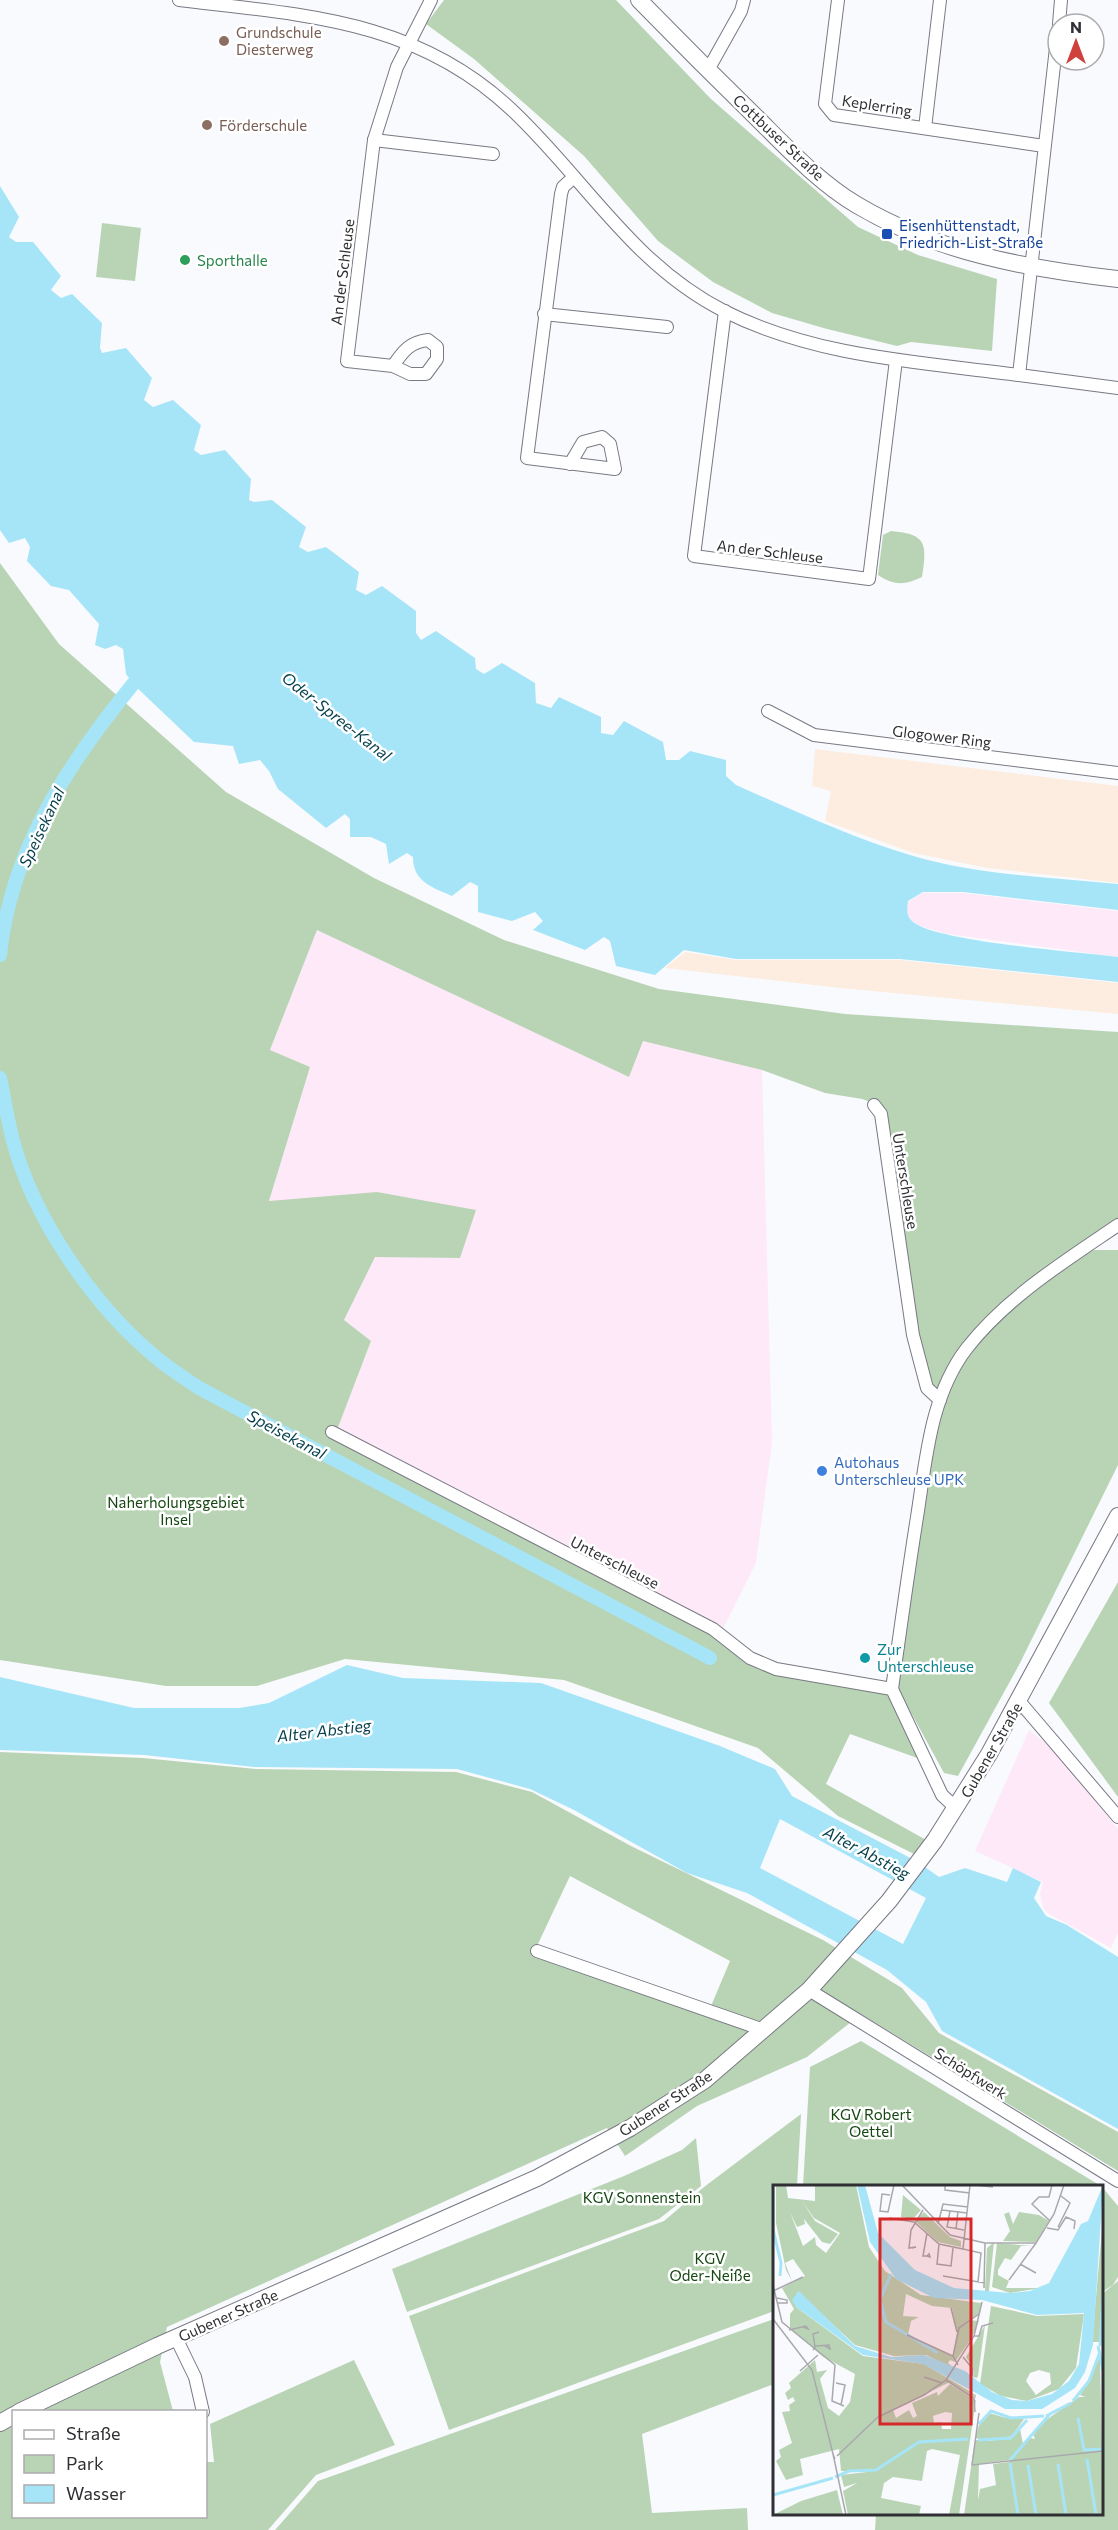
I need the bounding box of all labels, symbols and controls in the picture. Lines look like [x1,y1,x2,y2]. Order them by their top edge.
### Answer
north arrow [1046,12,1106,72]
text: N [1070,17,1082,36]
place label: Grundschule Diesterweg [236,23,322,58]
marker: Grundschule Diesterweg [217,34,231,48]
street label: Cottbuser Straße [730,90,828,184]
street label: Keplerring [841,91,913,119]
place label: Förderschule [219,116,307,134]
marker: Förderschule [200,118,214,132]
place label: Eisenhüttenstadt, Friedrich-List-Straße [899,216,1043,251]
street label: An der Schleuse [327,218,357,326]
marker: Eisenhüttenstadt, Friedrich-List-Straße [880,227,894,241]
place label: Sporthalle [197,251,268,269]
marker: Sporthalle [178,253,192,267]
street label: An der Schleuse [716,536,824,566]
water label: Oder-Spree-Kanal [279,668,396,765]
street label: Glogower Ring [891,721,993,751]
water label: Speisekanal [14,783,68,870]
street label: Unterschleuse [890,1132,922,1230]
water label: Speisekanal [245,1405,330,1463]
place label: Autohaus Unterschleuse UPK [834,1453,964,1488]
marker: Autohaus Unterschleuse UPK [815,1464,829,1478]
park label: Naherholungsgebiet Insel [107,1493,245,1528]
street label: Unterschleuse [568,1532,662,1592]
place label: Zur Unterschleuse [877,1640,974,1675]
marker: Zur Unterschleuse [858,1651,872,1665]
street label: Gubener Straße [956,1699,1026,1801]
water label: Alter Abstieg [275,1715,374,1745]
water label: Alter Abstieg [820,1821,915,1883]
street label: Schöpfwerk [931,2044,1011,2102]
street label: Gubener Straße [615,2066,715,2140]
park label: KGV Robert Oettel [830,2105,912,2140]
inset map [773,2185,1103,2515]
park label: KGV Sonnenstein [583,2188,701,2206]
park label: KGV Oder-Neiße [669,2249,751,2284]
street label: Gubener Straße [175,2285,281,2345]
legend [12,2410,207,2518]
text: Straße [66,2422,121,2444]
text: Park [66,2452,104,2474]
text: Wasser [66,2482,126,2504]

